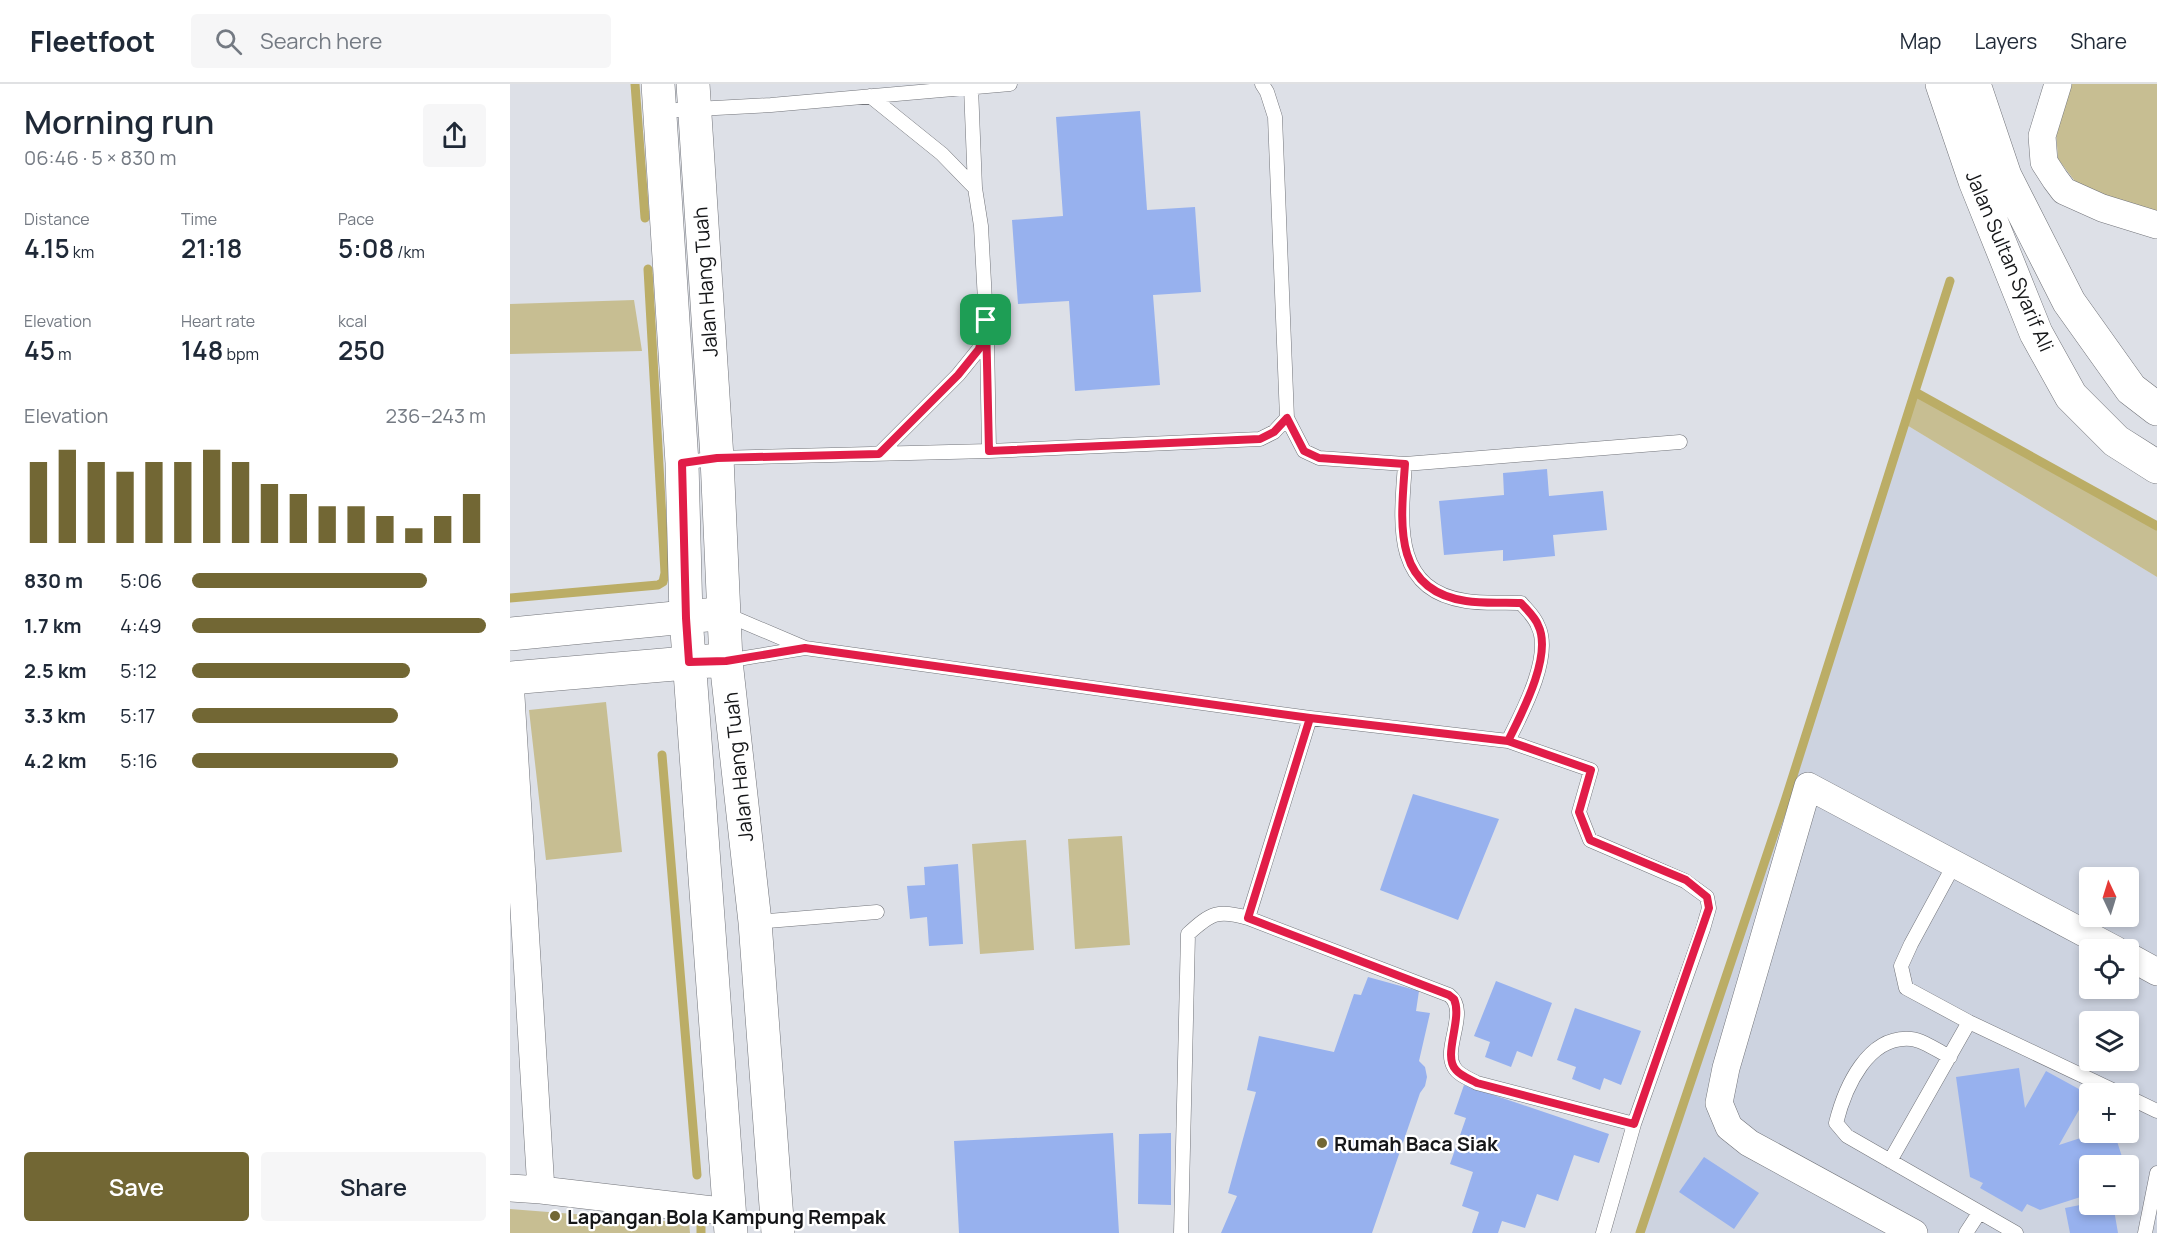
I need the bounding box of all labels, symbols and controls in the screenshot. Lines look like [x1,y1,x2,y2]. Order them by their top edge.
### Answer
search box [191,14,611,68]
text: Fleetfoot [30,22,155,60]
icon: search [212,25,245,58]
text: Search here [260,26,382,56]
text: Map [1900,27,1941,55]
text: Layers [1974,27,2037,55]
text: Share [2070,27,2127,55]
text: Morning run [24,99,214,144]
button: share [423,104,486,167]
text: 06:46 · 5 × 830 m [24,144,176,171]
street label: Jalan Sultan Syarif Ali [1960,166,2060,356]
street label: Jalan Hang Tuah [686,206,724,358]
text: Distance [24,208,90,230]
text: Time [181,208,217,230]
text: Pace [338,208,374,230]
text: 4.15 [24,230,70,266]
text: 21:18 [181,230,242,266]
text: 5:08 [338,230,394,266]
text: km [70,241,94,263]
text: /km [394,241,425,263]
pin [960,294,1011,345]
icon: arrive [969,303,1002,336]
text: Elevation [24,310,92,332]
text: Heart rate [181,310,255,332]
text: kcal [338,310,367,332]
text: 45 [24,332,55,368]
text: 148 [181,332,223,368]
text: 250 [338,332,385,368]
text: m [55,343,72,365]
text: bpm [223,343,259,365]
text: Elevation [24,402,108,429]
text: 236–243 m [386,402,486,429]
text: 830 m [24,567,83,594]
text: 5:06 [120,567,162,594]
text: 1.7 km [24,612,81,639]
text: 4:49 [120,612,162,639]
text: 2.5 km [24,657,86,684]
text: 5:12 [120,657,157,684]
street label: Jalan Hang Tuah [717,691,759,843]
text: 3.3 km [24,702,86,729]
text: 5:17 [120,702,155,729]
text: 4.2 km [24,747,87,774]
text: 5:16 [120,747,158,774]
north arrow [2079,867,2139,927]
map controls [2079,867,2139,1215]
button: locate [2079,939,2139,999]
button: layers [2079,1011,2139,1071]
button: + [2079,1083,2139,1143]
place label: Rumah Baca Siak [1334,1130,1499,1157]
marker: Rumah Baca Siak [1315,1136,1329,1150]
button: Save [24,1152,249,1221]
button: Share [261,1152,486,1221]
button: − [2079,1155,2139,1215]
place label: Lapangan Bola Kampung Rempak [567,1203,887,1230]
marker: Lapangan Bola Kampung Rempak [548,1209,562,1223]

